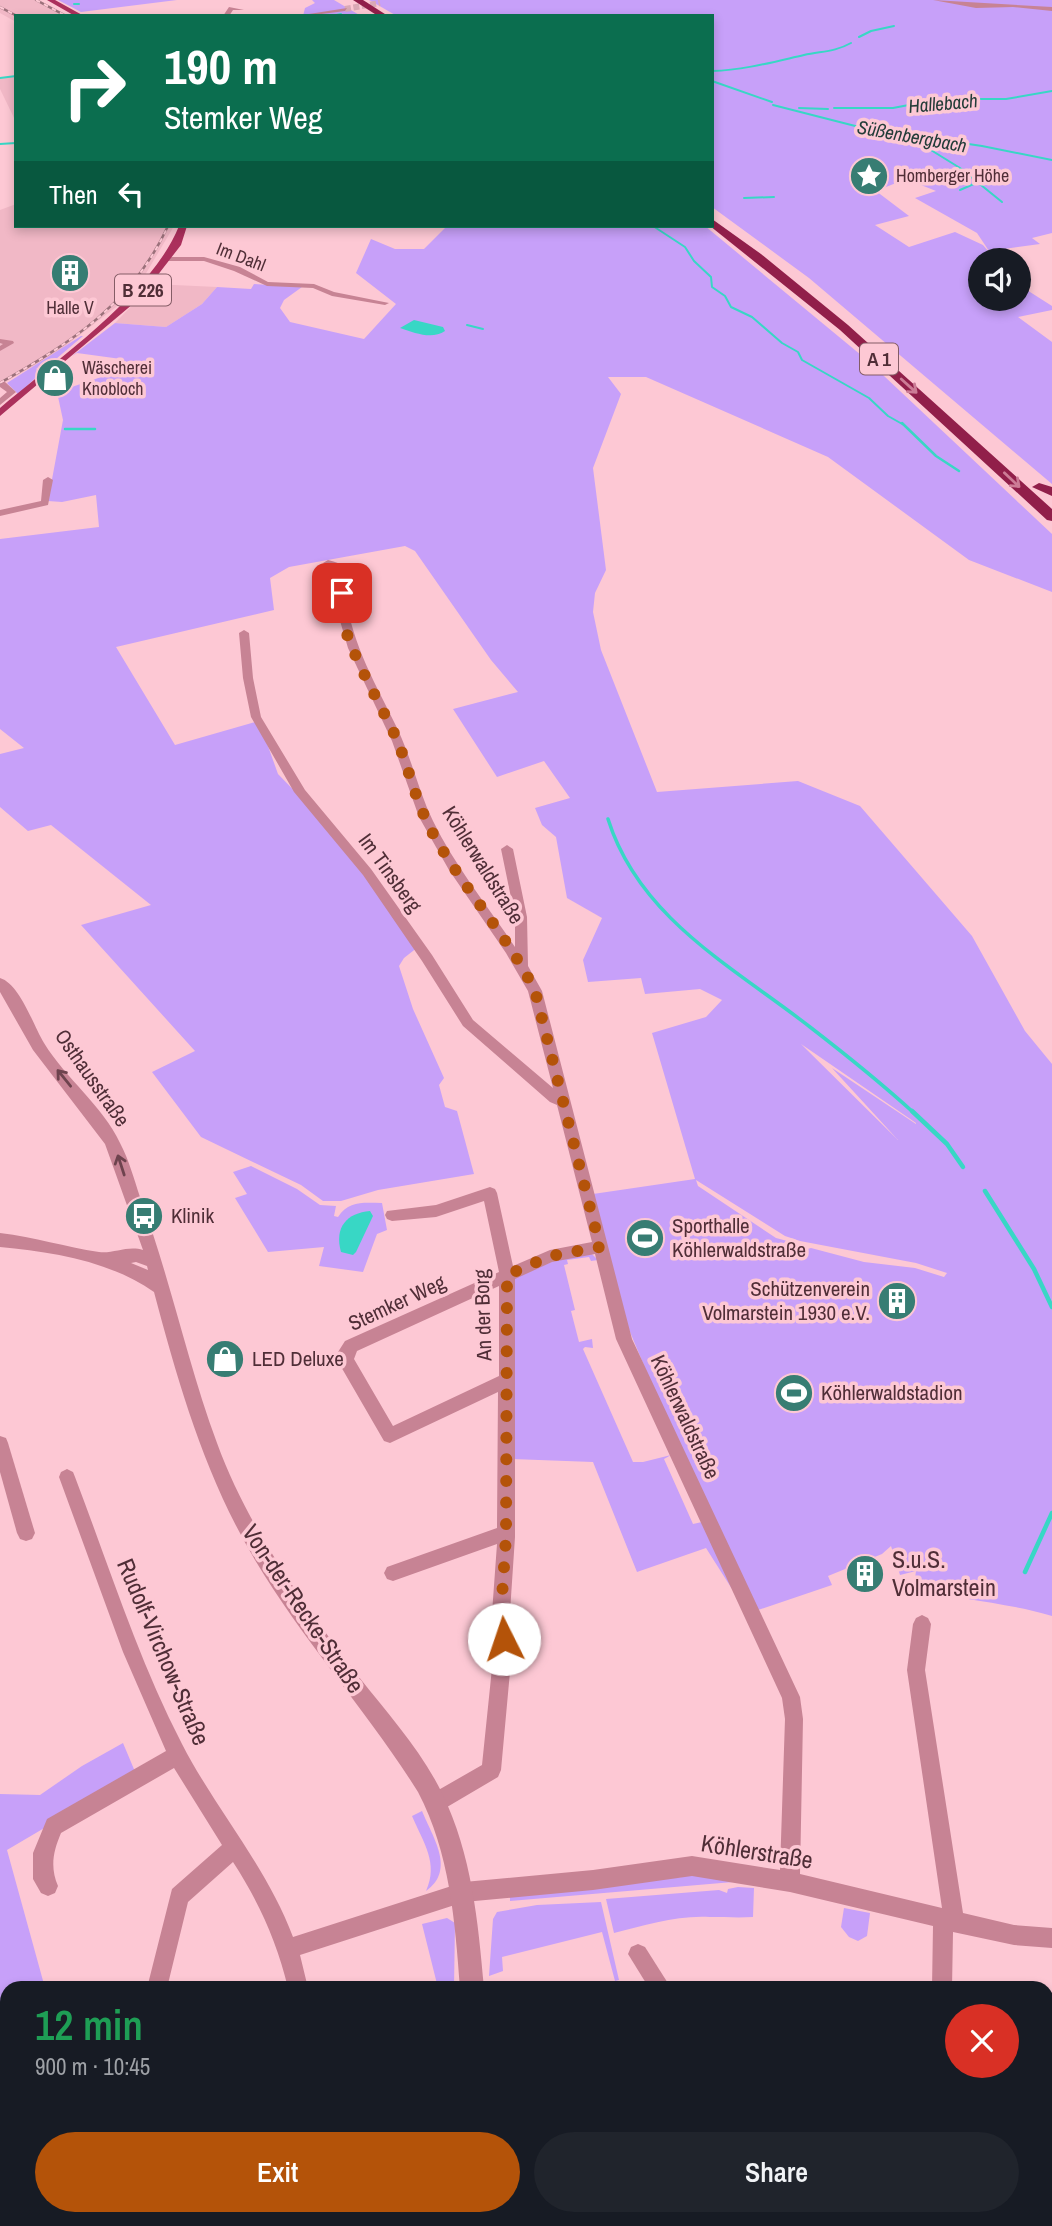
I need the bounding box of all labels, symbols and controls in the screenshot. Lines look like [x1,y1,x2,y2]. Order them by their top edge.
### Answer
text: 190 m [164,33,278,99]
icon: right [49,42,140,133]
water label: Hallebach [907,87,979,119]
text: Stemker Weg [164,96,323,139]
water label: Süßenbergbach [855,114,969,158]
place icon: Homberger Höhe [848,155,890,197]
place label: Homberger Höhe [896,163,1009,188]
icon: left [112,175,150,213]
text: Then [49,177,98,212]
street label: Im Dahl [213,236,269,277]
map controls [968,248,1031,311]
button: sound [968,248,1031,311]
building icon: Halle V [49,252,91,294]
road number: B 226 [115,274,171,306]
place label: Halle V [46,295,94,320]
road number: A 1 [860,344,898,374]
place label: Wäscherei Knobloch [82,355,152,401]
shop icon: Wäscherei Knobloch [34,357,76,399]
one-way arrow [900,377,917,394]
one-way arrow [1003,472,1021,488]
pin [312,563,372,623]
icon: arrive [323,574,361,612]
street label: Köhlerwaldstraße [436,800,531,929]
street label: Im Tinsberg [352,827,429,918]
street label: Osthausstraße [48,1023,137,1132]
one-way arrow [56,1069,71,1087]
one-way arrow [113,1154,126,1176]
bus stop icon: Klinik [123,1195,165,1237]
place label: Klinik [171,1201,214,1230]
place label: Sporthalle Köhlerwaldstraße [672,1211,806,1264]
sports icon: Sporthalle Köhlerwaldstraße [624,1217,666,1259]
street label: Stemker Weg [344,1267,450,1338]
street label: An der Borg [466,1268,499,1362]
place label: Schützenverein Volmarstein 1930 e.V. [702,1274,870,1327]
building icon: Schützenverein Volmarstein 1930 e.V. [876,1280,918,1322]
shop icon: LED Deluxe [204,1338,246,1380]
place label: LED Deluxe [252,1344,344,1373]
street label: Köhlerwaldstraße [644,1350,727,1484]
sports icon: Köhlerwaldstadion [773,1372,815,1414]
place label: Köhlerwaldstadion [821,1378,963,1407]
street label: Von-der-Recke-Straße [236,1518,372,1699]
place label: S.u.S. Volmarstein [892,1543,996,1603]
street label: Rudolf-Virchow-Straße [110,1553,218,1750]
building icon: S.u.S. Volmarstein [844,1553,886,1595]
position arrow [467,1602,541,1676]
street label: Köhlerstraße [699,1826,815,1876]
text: 12 min [35,1997,143,2053]
button: close [945,2004,1019,2078]
text: 900 m · 10:45 [35,2051,150,2082]
button: Exit [35,2132,520,2212]
button: Share [534,2132,1019,2212]

